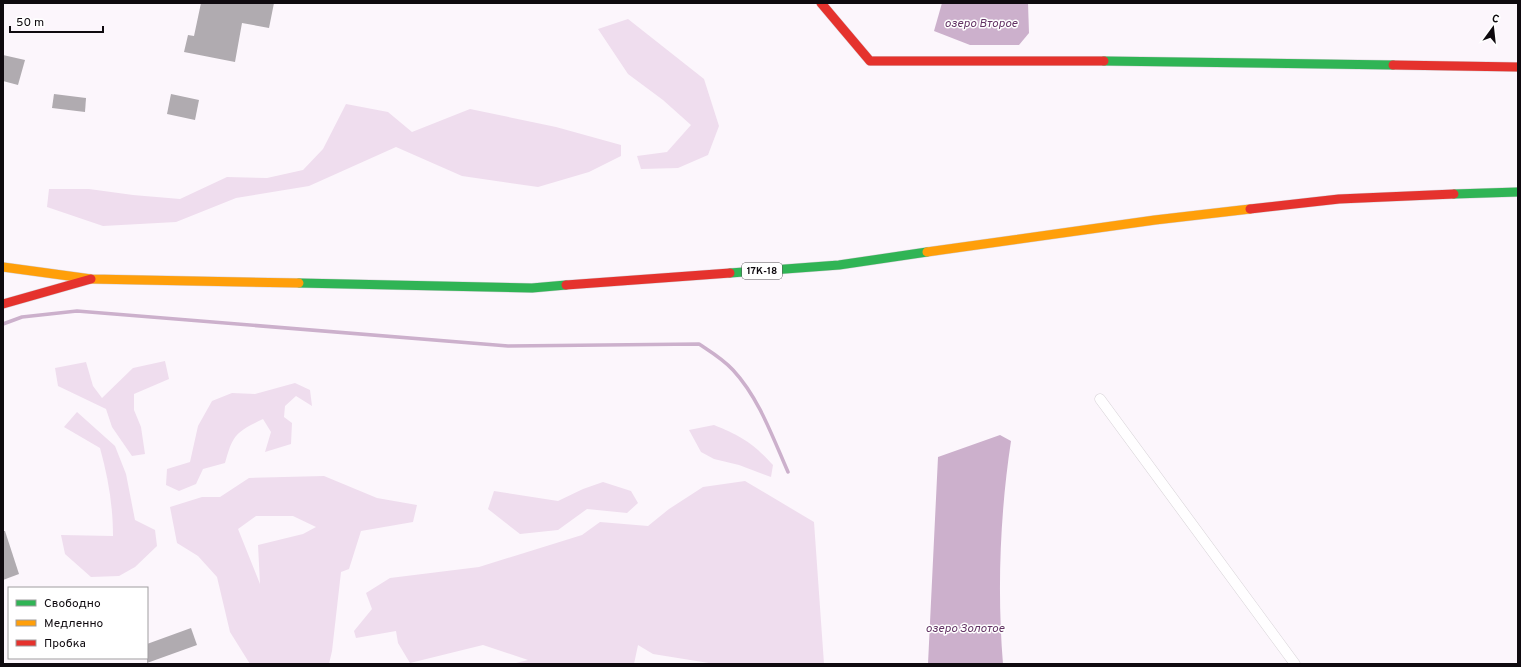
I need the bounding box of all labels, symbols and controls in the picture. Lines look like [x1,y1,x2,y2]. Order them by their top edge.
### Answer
scale bar [10,8,103,34]
north arrow [1473,8,1513,48]
text: С [1490,12,1501,27]
text: 50 m [16,15,44,31]
water label: озеро Второе [944,16,1018,32]
road number: 17К-18 [742,263,782,279]
legend [8,587,148,659]
text: Свободно [44,596,101,612]
text: Медленно [44,616,104,632]
water label: озеро Золотое [926,621,1005,637]
text: Пробка [44,636,86,652]

